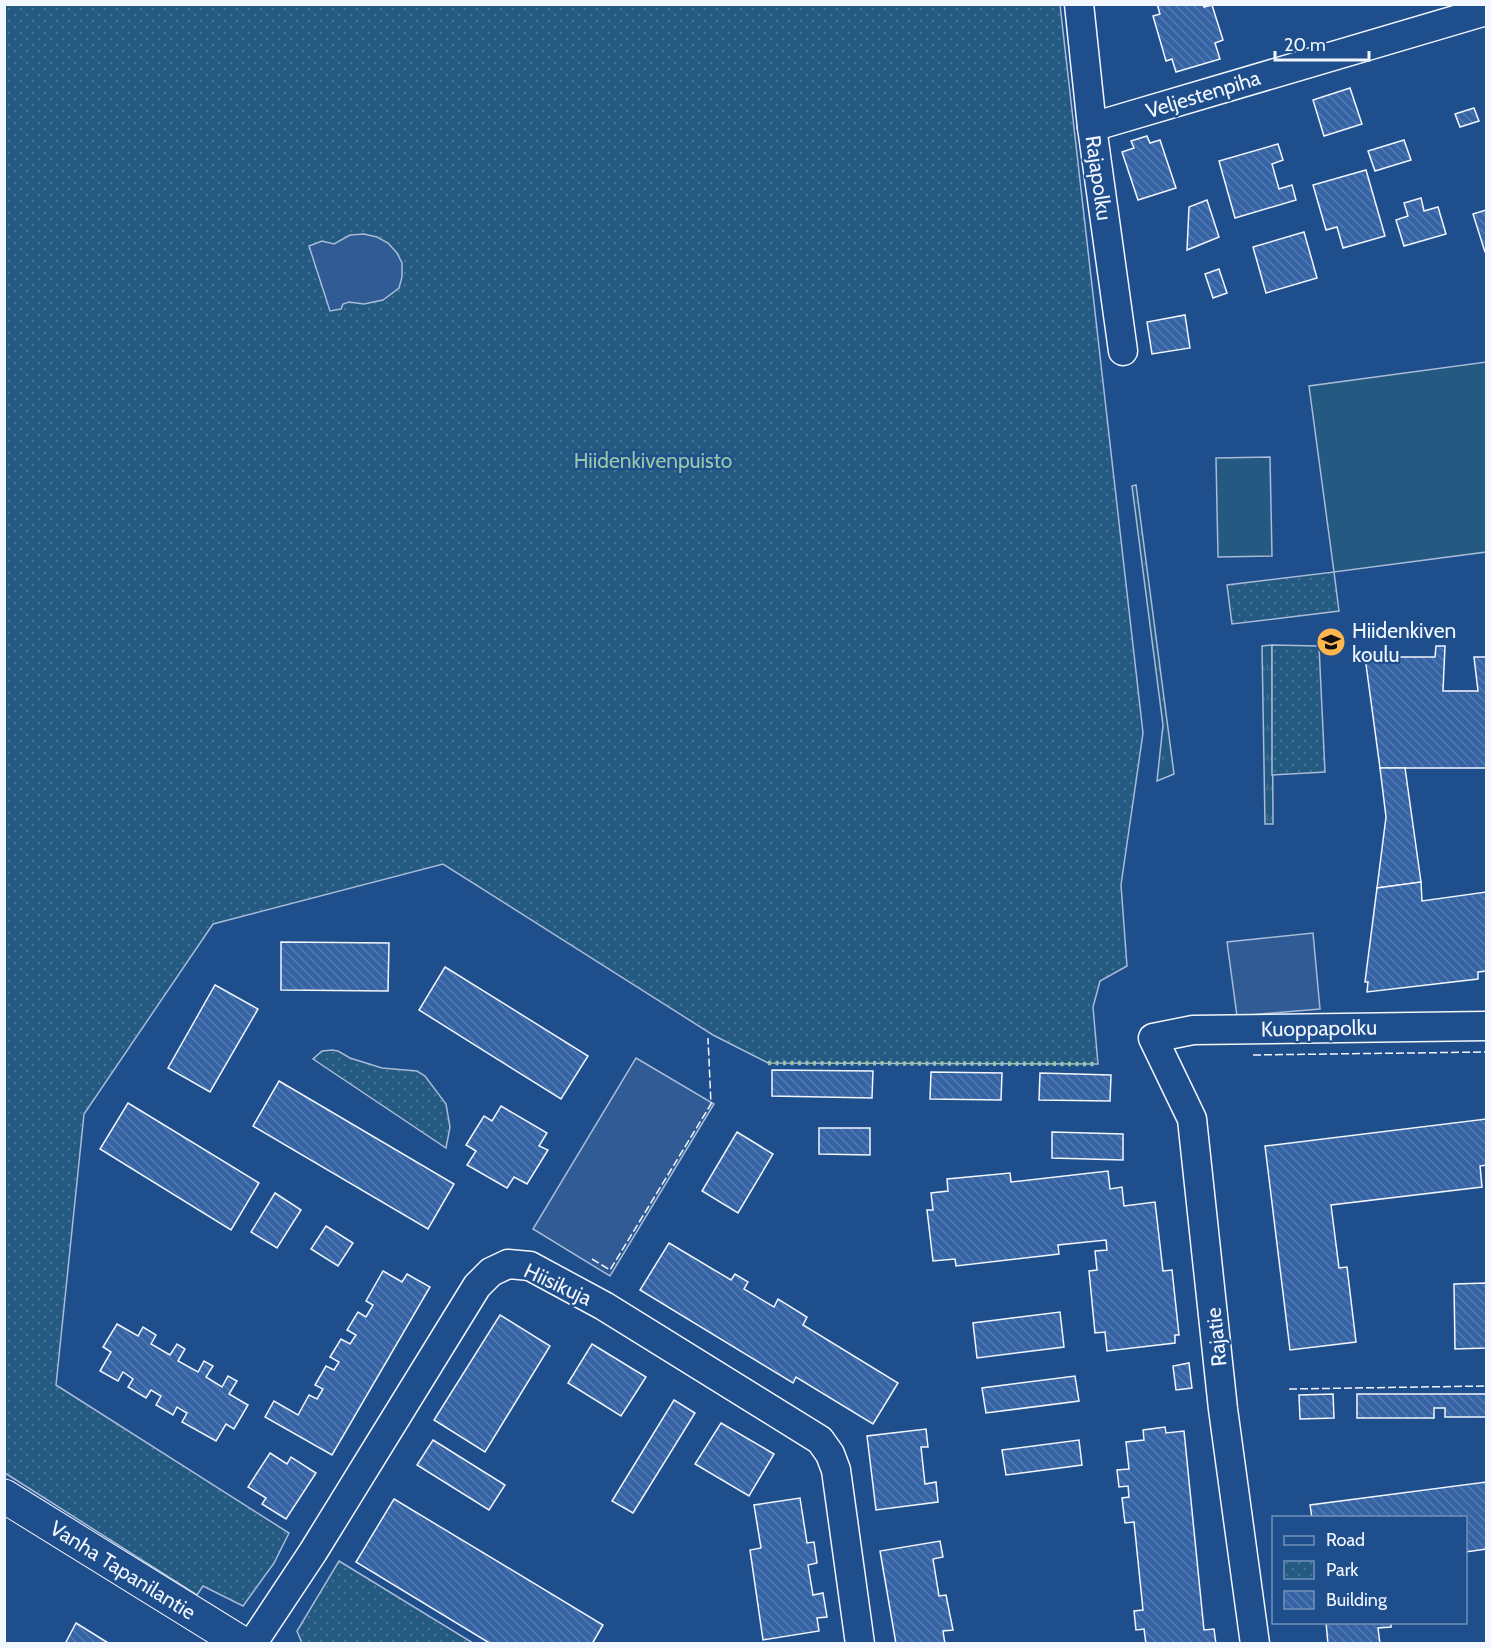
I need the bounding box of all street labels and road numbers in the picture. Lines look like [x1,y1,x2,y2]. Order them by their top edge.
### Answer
street label: Veljestenpiha [1143,65,1263,124]
street label: Rajapolku [1080,134,1117,222]
street label: Kuoppapolku [1261,1014,1377,1042]
street label: Hiisikuja [520,1258,596,1311]
street label: Rajatie [1200,1306,1233,1368]
street label: Vanha Tapanilantie [46,1515,201,1625]

